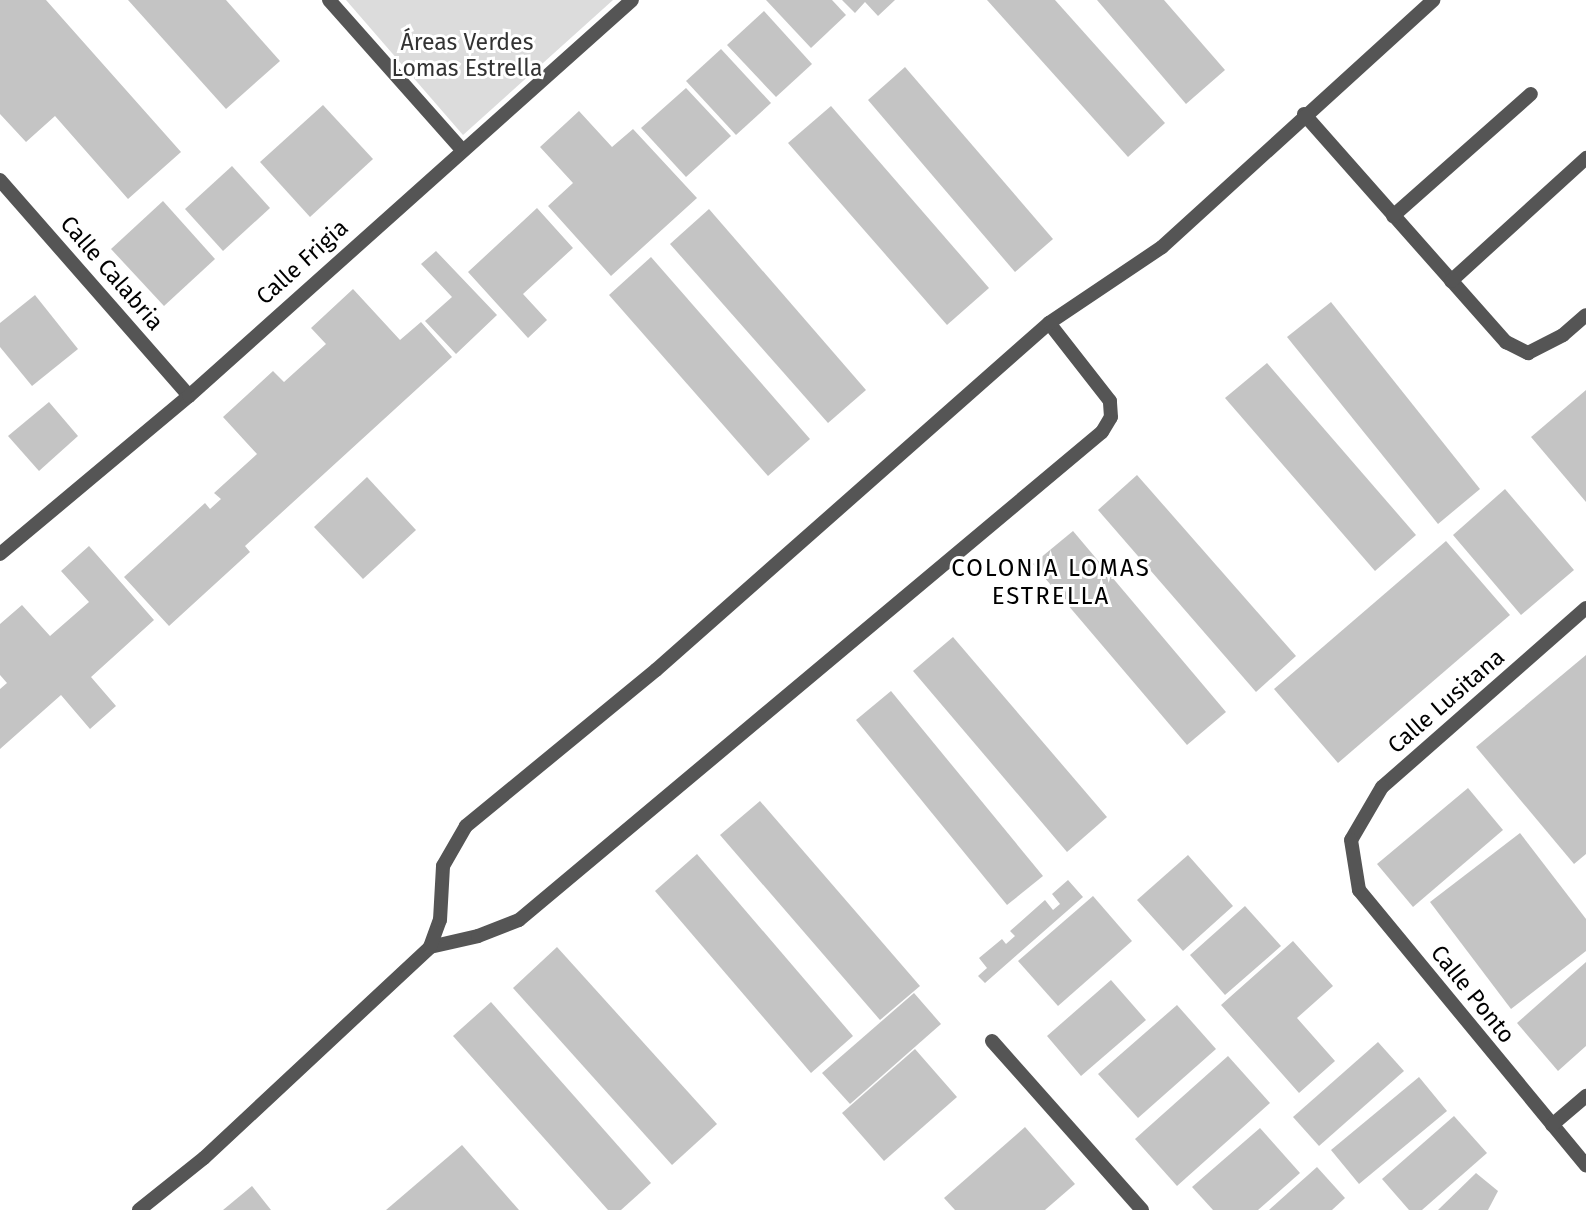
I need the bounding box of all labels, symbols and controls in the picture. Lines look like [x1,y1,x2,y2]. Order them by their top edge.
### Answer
park label: Áreas Verdes Lomas Estrella [392,28,542,82]
street label: Calle Calabria [55,210,169,336]
street label: Calle Frigia [251,214,353,310]
district label: COLONIA LOMAS ESTRELLA [953,555,1149,611]
street label: Calle Lusitana [1382,643,1510,759]
street label: Calle Ponto [1425,940,1521,1048]

